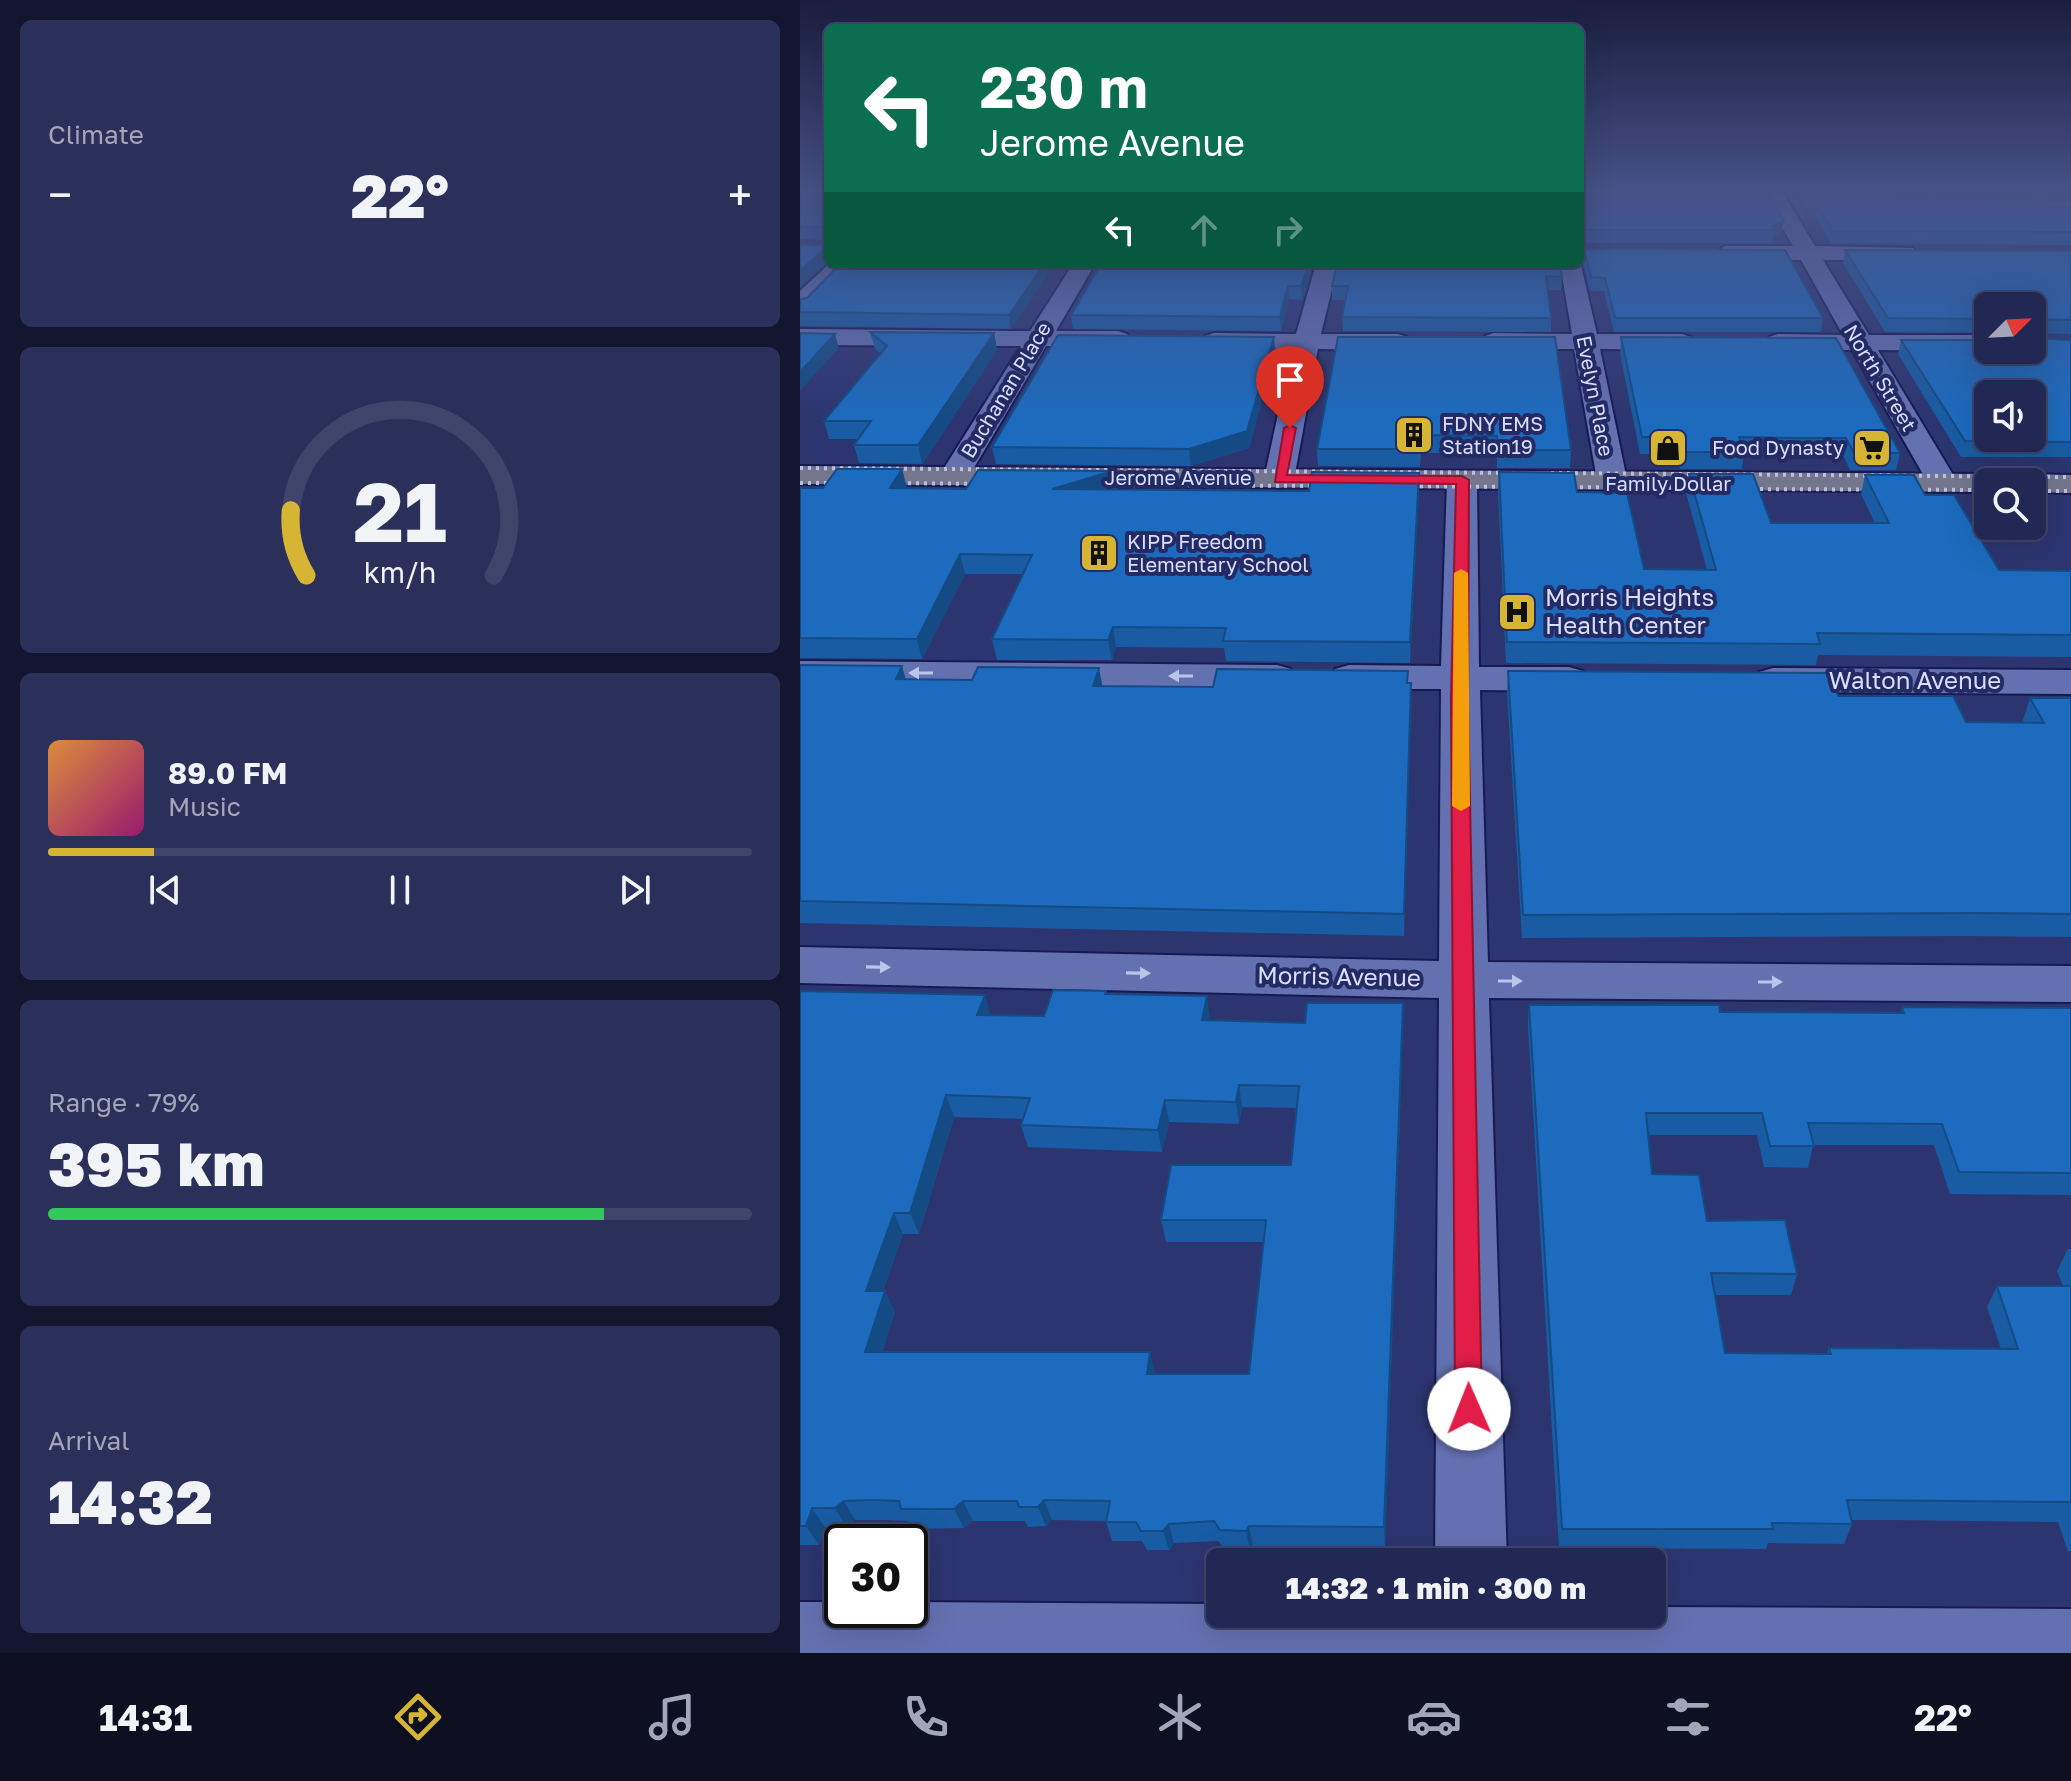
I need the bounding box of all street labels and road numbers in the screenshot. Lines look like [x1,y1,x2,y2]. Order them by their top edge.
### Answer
street label: Buchanan Place [955,317,1055,462]
street label: North Street [1840,320,1922,435]
street label: Evelyn Place [1573,334,1619,458]
street label: Jerome Avenue [1104,465,1252,489]
street label: Walton Avenue [1829,665,2001,694]
street label: Morris Avenue [1257,960,1421,991]

